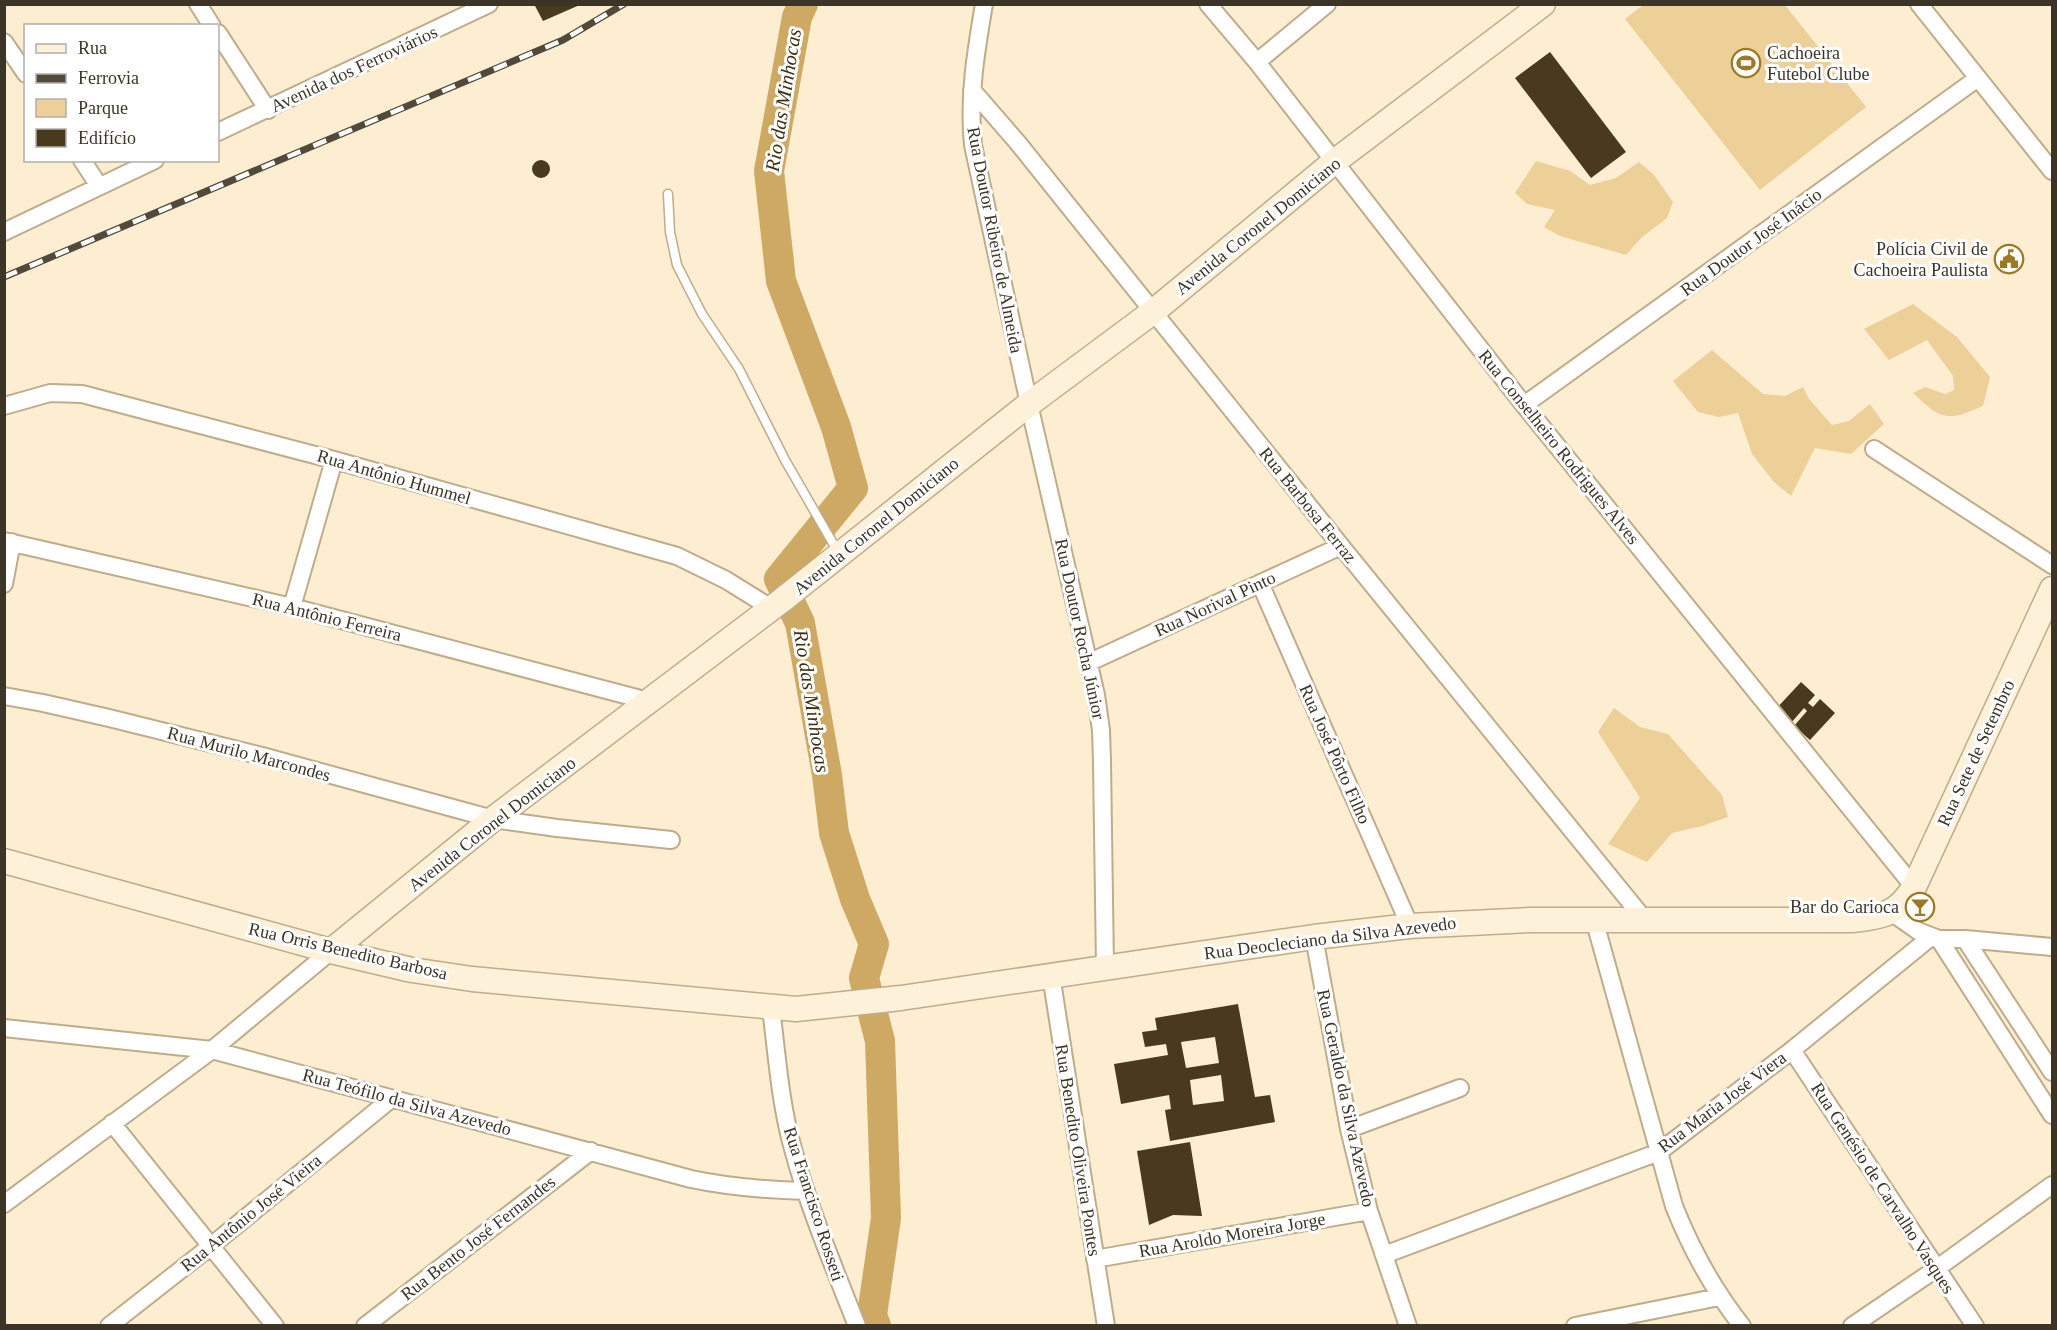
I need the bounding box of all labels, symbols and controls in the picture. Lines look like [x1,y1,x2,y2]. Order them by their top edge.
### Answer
street label: Avenida dos Ferroviários [267,22,441,116]
legend [24,24,219,162]
water label: Rio das Minhocas [761,27,805,174]
text: Rua [78,38,107,58]
place label: Cachoeira Futebol Clube [1767,43,1870,84]
sports icon: Cachoeira Futebol Clube [1730,47,1762,79]
text: Ferrovia [78,68,139,88]
text: Parque [78,98,128,118]
street label: Rua Doutor Ribeiro de Almeida [963,125,1027,355]
text: Edifício [78,128,136,148]
street label: Avenida Coronel Domiciano [1171,153,1345,299]
street label: Rua Doutor José Inácio [1677,184,1825,300]
place label: Polícia Civil de Cachoeira Paulista [1854,239,1988,280]
public building icon: Polícia Civil de Cachoeira Paulista [1993,243,2025,275]
street label: Rua Conselheiro Rodrigues Alves [1474,346,1644,548]
street label: Rua Barbosa Ferraz [1255,443,1361,567]
street label: Rua Antônio Hummel [315,445,473,509]
street label: Avenida Coronel Domiciano [789,453,963,599]
street label: Rua Doutor Rocha Júnior [1051,537,1109,721]
street label: Rua Norival Pinto [1151,567,1279,641]
street label: Rua Antônio Ferreira [250,589,404,645]
water label: Rio das Minhocas [790,627,834,774]
street label: Rua Sete de Setembro [1933,677,2019,829]
street label: Rua José Pôrto Filho [1295,681,1375,827]
street label: Rua Murilo Marcondes [165,723,333,785]
street label: Avenida Coronel Domiciano [404,753,580,895]
bar icon: Bar do Carioca [1904,891,1936,923]
place label: Bar do Carioca [1790,897,1899,917]
street label: Rua Deocleciano da Silva Azevedo [1203,913,1457,963]
street label: Rua Orris Benedito Barbosa [247,918,449,984]
street label: Rua Geraldo da Silva Azevedo [1313,987,1379,1209]
street label: Rua Benedito Oliveira Pontes [1051,1043,1105,1257]
street label: Rua Maria José Viera [1654,1047,1790,1157]
street label: Rua Teófilo da Silva Azevedo [300,1064,514,1140]
street label: Rua Genésio de Carvalho Vasques [1807,1079,1959,1297]
street label: Rua Francisco Rosseti [780,1124,848,1284]
street label: Rua Antônio José Vieira [177,1150,325,1276]
street label: Rua Bento José Fernandes [397,1171,559,1305]
street label: Rua Aroldo Moreira Jorge [1137,1209,1327,1261]

